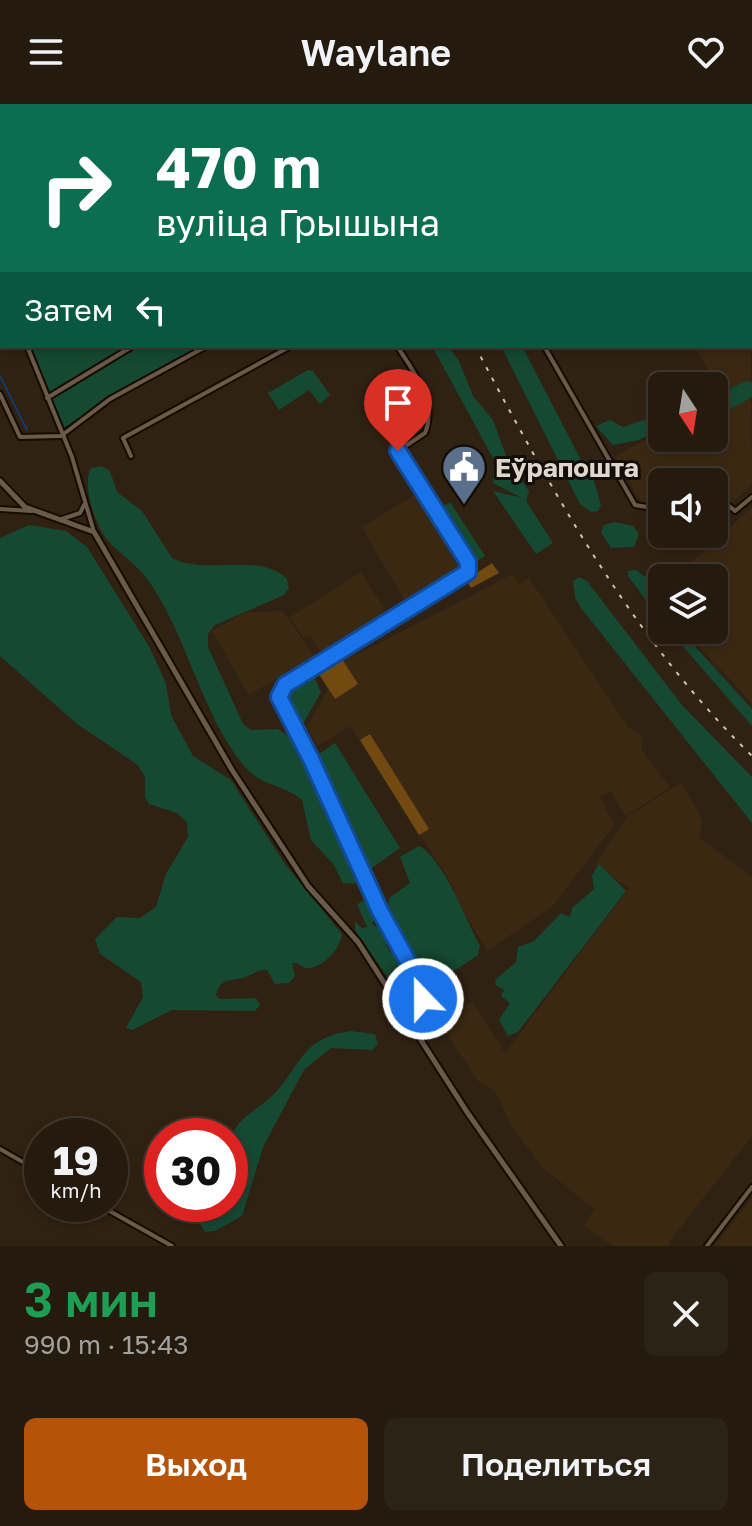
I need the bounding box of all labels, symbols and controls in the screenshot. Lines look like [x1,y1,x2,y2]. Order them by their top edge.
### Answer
icon: menu [24,30,68,74]
icon: heart [684,30,728,74]
text: Waylane [301,31,451,74]
text: 470 m [156,133,321,200]
icon: right [24,136,128,240]
text: вуліца Грышына [156,201,440,244]
icon: left [129,288,173,332]
text: Затем [24,292,113,328]
pin [364,369,432,451]
north arrow [648,372,728,452]
map controls [648,372,728,644]
icon: arrive [376,381,420,425]
public building icon: Еўрапошта [440,443,488,506]
place label: Еўрапошта [495,452,639,483]
button: sound [648,468,728,548]
button: layers [648,564,728,644]
position arrow [381,957,465,1041]
speed limit sign: 30 [144,1118,248,1222]
text: 19 [53,1136,99,1184]
text: km/h [51,1178,101,1202]
text: 3 мин [24,1270,158,1328]
button: close [644,1272,728,1356]
text: 990 m · 15:43 [24,1329,188,1360]
button: Выход [24,1418,368,1510]
button: Поделиться [384,1418,728,1510]

